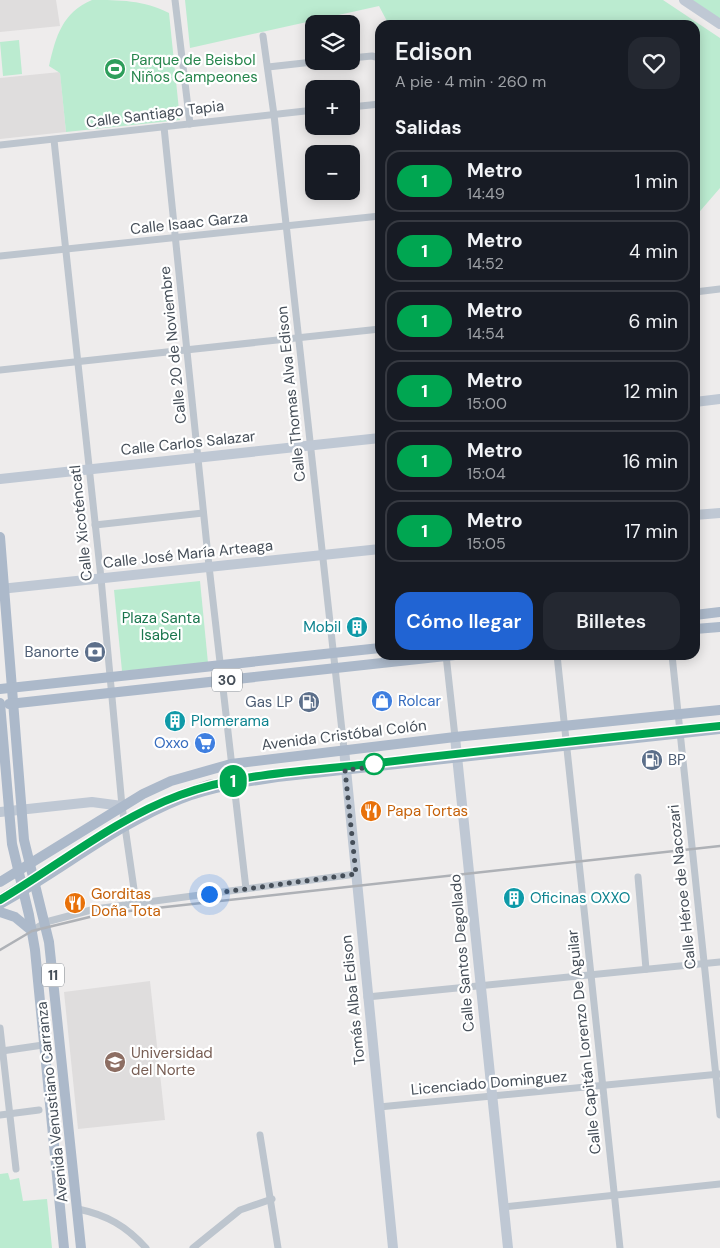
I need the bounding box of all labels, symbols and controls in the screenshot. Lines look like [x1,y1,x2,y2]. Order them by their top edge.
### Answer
map controls [305,15,360,200]
button: layers [305,15,360,70]
text: Edison [395,36,472,67]
button: heart [628,37,680,89]
place label: Parque de Beisbol Niños Campeones [131,50,258,87]
sports icon: Parque de Beisbol Niños Campeones [103,57,127,81]
text: A pie · 4 min · 260 m [395,71,546,92]
button: + [305,80,360,135]
street label: Calle Santiago Tapia [85,96,225,132]
text: Salidas [395,115,462,140]
button: − [305,145,360,200]
text: Metro [467,158,523,183]
text: 1 [421,169,428,193]
text: 1 min [635,169,678,194]
text: 14:49 [467,183,505,204]
street label: Calle Isaac Garza [129,207,249,239]
text: Metro [467,228,523,253]
text: 1 [421,239,428,263]
text: 4 min [629,239,678,264]
text: 14:52 [467,253,504,274]
street label: Calle 20 de Noviembre [155,265,191,425]
text: Metro [467,298,523,323]
street label: Calle Thomas Alva Edison [272,305,310,483]
text: 1 [421,309,428,333]
text: 6 min [629,309,678,334]
text: 14:54 [467,323,504,344]
text: Metro [467,368,523,393]
text: 1 [421,379,428,403]
text: 12 min [624,379,678,404]
text: 15:00 [467,393,507,414]
street label: Calle Carlos Salazar [120,426,257,460]
text: Metro [467,438,523,463]
text: 1 [421,449,428,473]
text: 16 min [623,449,678,474]
text: 15:04 [467,463,506,484]
street label: Calle Xicoténcatl [65,464,97,582]
text: Metro [467,508,523,533]
text: 1 [421,519,428,543]
text: 17 min [624,519,678,544]
text: 15:05 [467,533,506,554]
street label: Calle José María Arteaga [102,535,274,573]
button: Cómo llegar [395,592,533,650]
button: Billetes [543,592,680,650]
park label: Plaza Santa Isabel [122,608,200,645]
building icon: Mobil [345,615,369,639]
place label: Mobil [303,617,341,637]
bank icon: Banorte [83,640,107,664]
place label: Banorte [25,642,79,662]
road number: 30 [212,668,242,692]
shop icon: Rolcar [370,689,394,713]
fuel station icon: Gas LP [297,690,321,714]
place label: Rolcar [398,691,441,711]
place label: Gas LP [245,692,293,712]
building icon: Plomerama [163,709,187,733]
place label: Plomerama [191,711,269,731]
street label: Avenida Cristóbal Colón [260,715,428,755]
supermarket icon: Oxxo [193,731,217,755]
place label: Oxxo [154,733,189,753]
fuel station icon: BP [640,748,664,772]
place label: BP [668,750,686,770]
unlabelled marker [363,753,385,775]
line badge: 1 [217,765,249,797]
text: 1 [230,769,236,793]
restaurant icon: Papa Tortas [359,799,383,823]
place label: Papa Tortas [387,801,468,821]
street label: Calle Héroe de Nacozari [663,804,701,970]
street label: Calle Santos Degollado [445,873,479,1033]
your location [197,882,222,907]
place label: Gorditas Doña Tota [91,884,161,921]
building icon: Oficinas OXXO [502,886,526,910]
place label: Oficinas OXXO [530,888,630,908]
restaurant icon: Gorditas Doña Tota [63,891,87,915]
street label: Calle Capitán Lorenzo De Aguilar [562,928,606,1155]
street label: Tomás Alba Edison [336,934,370,1066]
road number: 11 [42,964,64,986]
street label: Avenida Venustiano Carranza [31,1001,73,1203]
place label: Universidad del Norte [131,1043,213,1080]
school or university icon: Universidad del Norte [103,1050,127,1074]
street label: Licenciado Dominguez [410,1066,568,1100]

